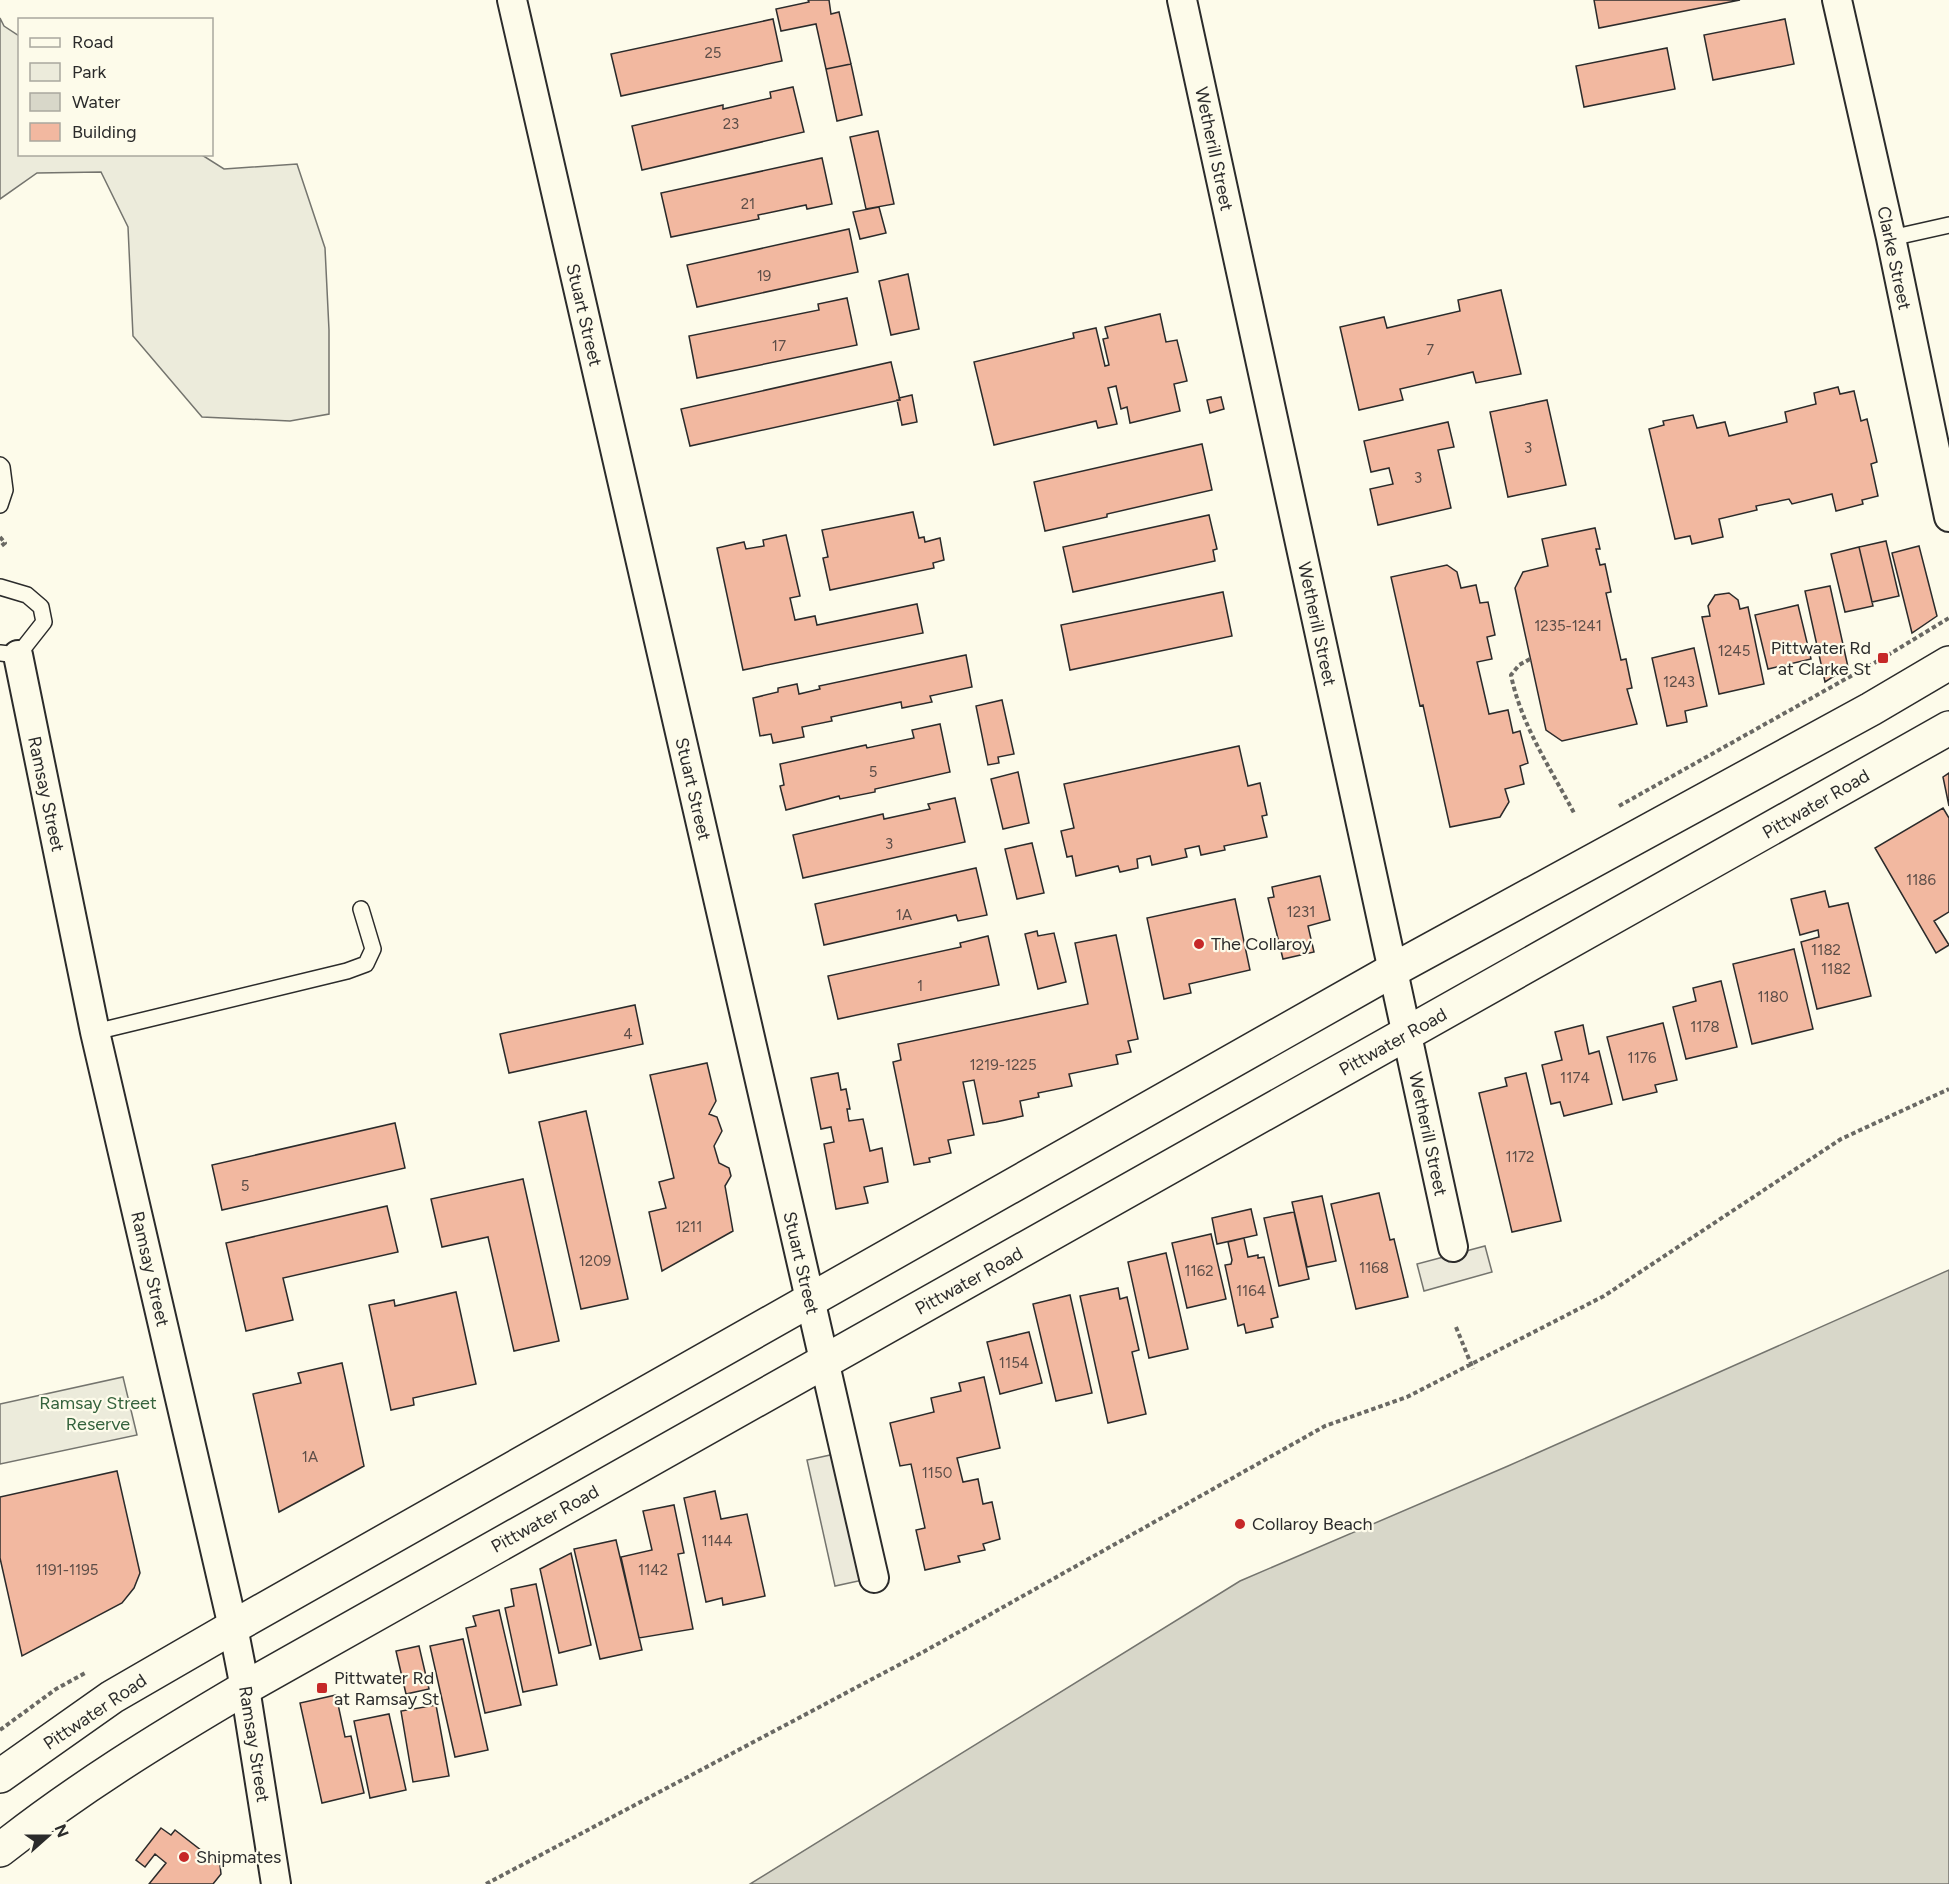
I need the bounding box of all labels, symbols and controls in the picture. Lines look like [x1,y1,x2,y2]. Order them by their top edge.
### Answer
legend [18,18,213,156]
text: Road [72,31,113,53]
house number: 25 [704,44,722,62]
text: Park [72,61,107,83]
street label: Wetherill Street [1190,85,1238,213]
text: Water [72,91,120,113]
house number: 23 [723,115,739,133]
text: Building [72,121,137,143]
house number: 21 [741,195,755,213]
street label: Clarke Street [1872,204,1916,312]
street label: Stuart Street [561,261,607,369]
house number: 19 [757,267,771,285]
house number: 17 [772,337,786,355]
house number: 7 [1426,341,1434,359]
house number: 3 [1524,439,1532,457]
house number: 3 [1414,469,1422,487]
street label: Wetherill Street [1293,560,1341,688]
house number: 1235-1241 [1534,617,1602,635]
place label: Pittwater Rd at Clarke St [1771,637,1871,680]
house number: 1245 [1718,642,1750,660]
marker: Pittwater Rd at Clarke St [1876,651,1890,665]
house number: 1243 [1663,673,1695,691]
street label: Ramsay Street [23,734,69,854]
street label: Stuart Street [670,735,716,843]
house number: 5 [869,763,877,781]
street label: Pittwater Road [1759,765,1873,843]
house number: 3 [885,835,893,853]
house number: 1186 [1906,871,1937,889]
house number: 1231 [1287,903,1315,921]
house number: 1A [896,906,912,924]
place label: The Collaroy [1211,933,1312,955]
marker: The Collaroy [1192,937,1206,951]
house number: 1182 [1811,941,1841,959]
house number: 1182 [1821,960,1851,978]
house number: 1 [917,977,923,995]
house number: 1180 [1757,988,1789,1006]
street label: Pittwater Road [1335,1003,1451,1081]
house number: 1178 [1690,1018,1720,1036]
house number: 4 [623,1025,633,1043]
house number: 1176 [1628,1049,1657,1067]
house number: 1219-1225 [969,1056,1037,1074]
house number: 1174 [1560,1069,1590,1087]
street label: Wetherill Street [1404,1070,1452,1198]
house number: 1172 [1506,1148,1534,1166]
house number: 5 [241,1177,249,1195]
street label: Ramsay Street [126,1209,174,1329]
street label: Stuart Street [778,1209,824,1317]
house number: 1211 [676,1218,702,1236]
street label: Pittwater Road [911,1242,1027,1320]
house number: 1209 [579,1252,611,1270]
house number: 1168 [1359,1259,1389,1277]
house number: 1162 [1184,1262,1214,1280]
house number: 1164 [1236,1282,1266,1300]
house number: 1154 [999,1354,1029,1372]
park label: Ramsay Street Reserve [39,1392,157,1435]
house number: 1A [302,1448,318,1466]
house number: 1150 [922,1464,952,1482]
street label: Pittwater Road [487,1480,603,1558]
place label: Collaroy Beach [1252,1513,1373,1535]
marker: Collaroy Beach [1233,1517,1247,1531]
house number: 1144 [701,1532,733,1550]
house number: 1191-1195 [36,1561,98,1579]
house number: 1142 [638,1561,668,1579]
place label: Pittwater Rd at Ramsay St [334,1667,440,1710]
street label: Pittwater Road [39,1669,151,1755]
marker: Pittwater Rd at Ramsay St [315,1681,329,1695]
street label: Ramsay Street [234,1684,274,1804]
north arrow [18,1806,78,1866]
text: N [50,1822,73,1840]
place label: Shipmates [196,1846,281,1868]
marker: Shipmates [177,1850,191,1864]

